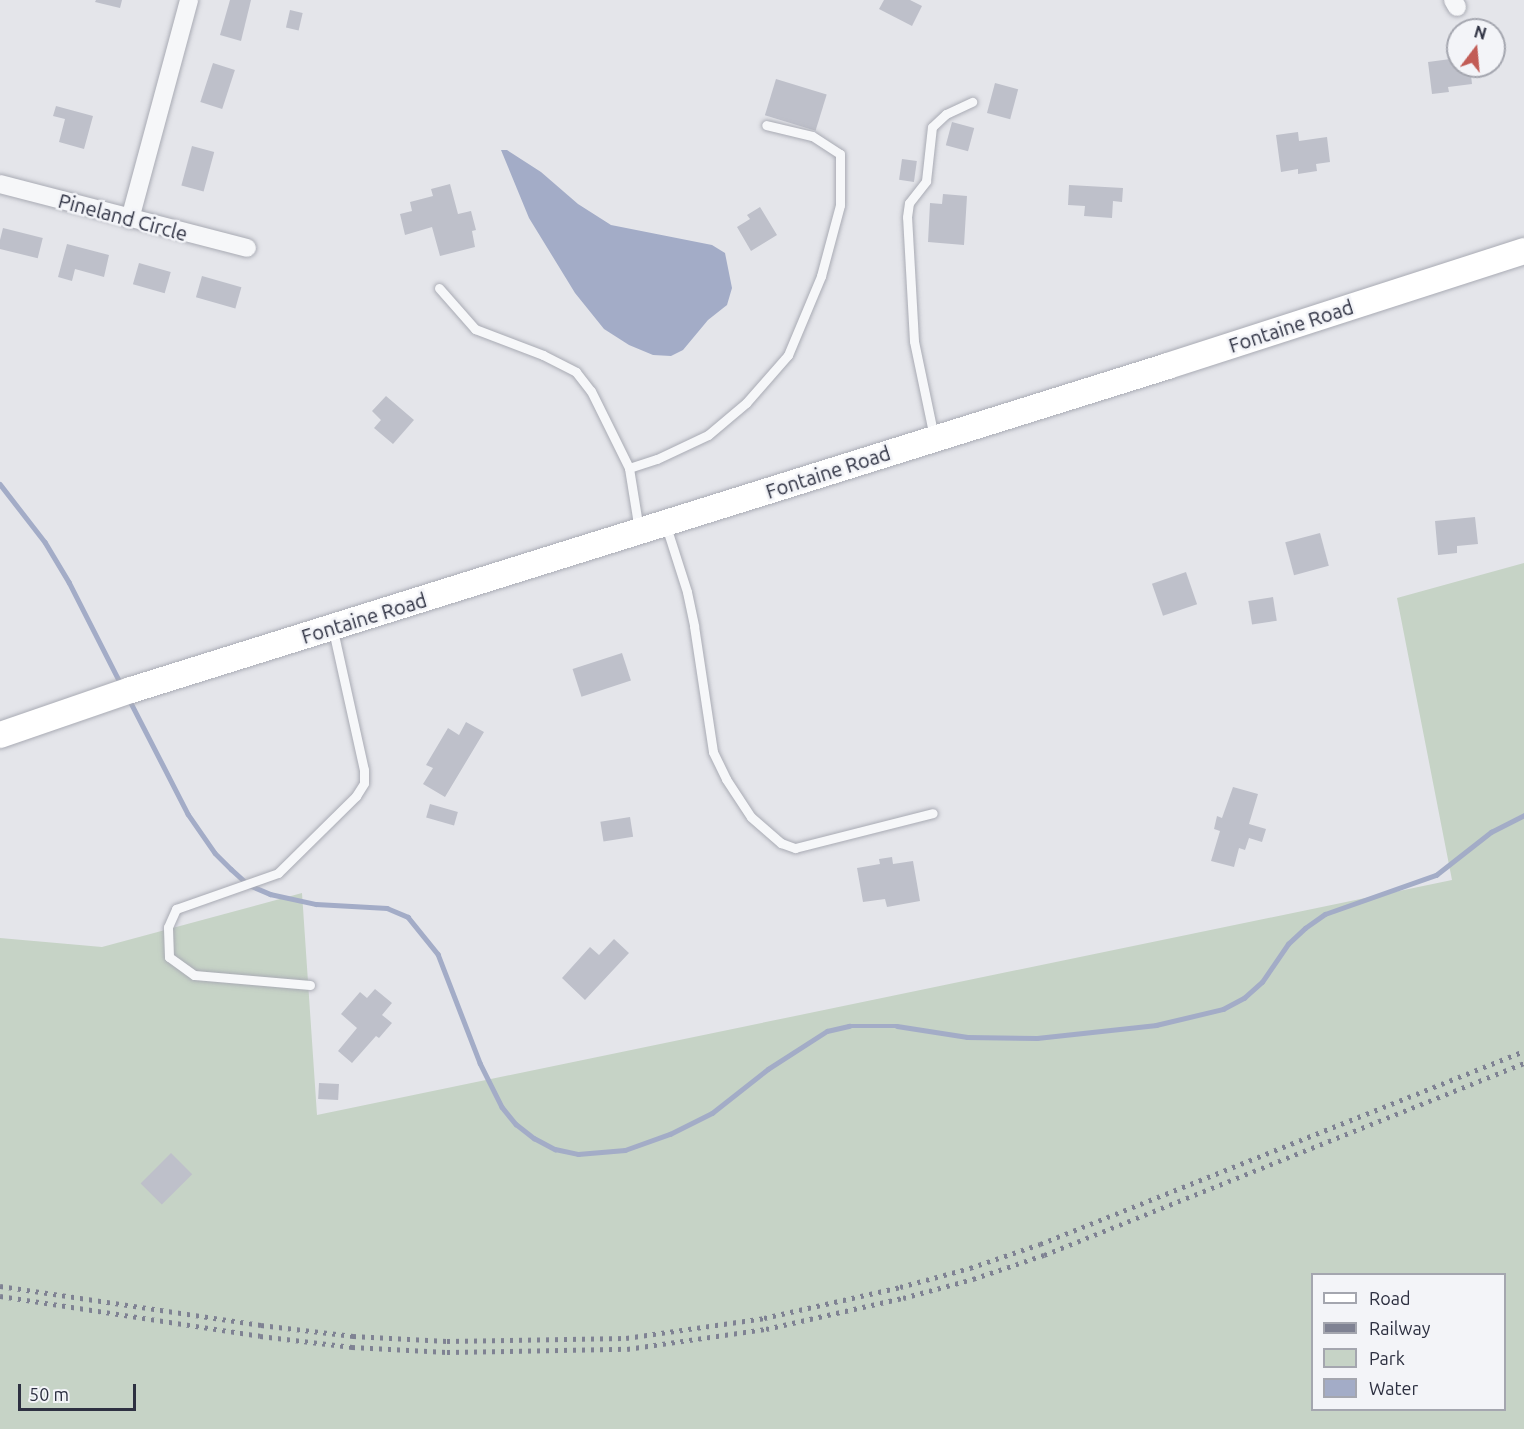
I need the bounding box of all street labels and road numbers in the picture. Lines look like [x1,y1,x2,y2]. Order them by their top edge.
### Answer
street label: Pineland Circle [56,188,190,246]
street label: Fontaine Road [1226,295,1356,357]
street label: Fontaine Road [763,441,893,503]
street label: Fontaine Road [298,588,430,648]

